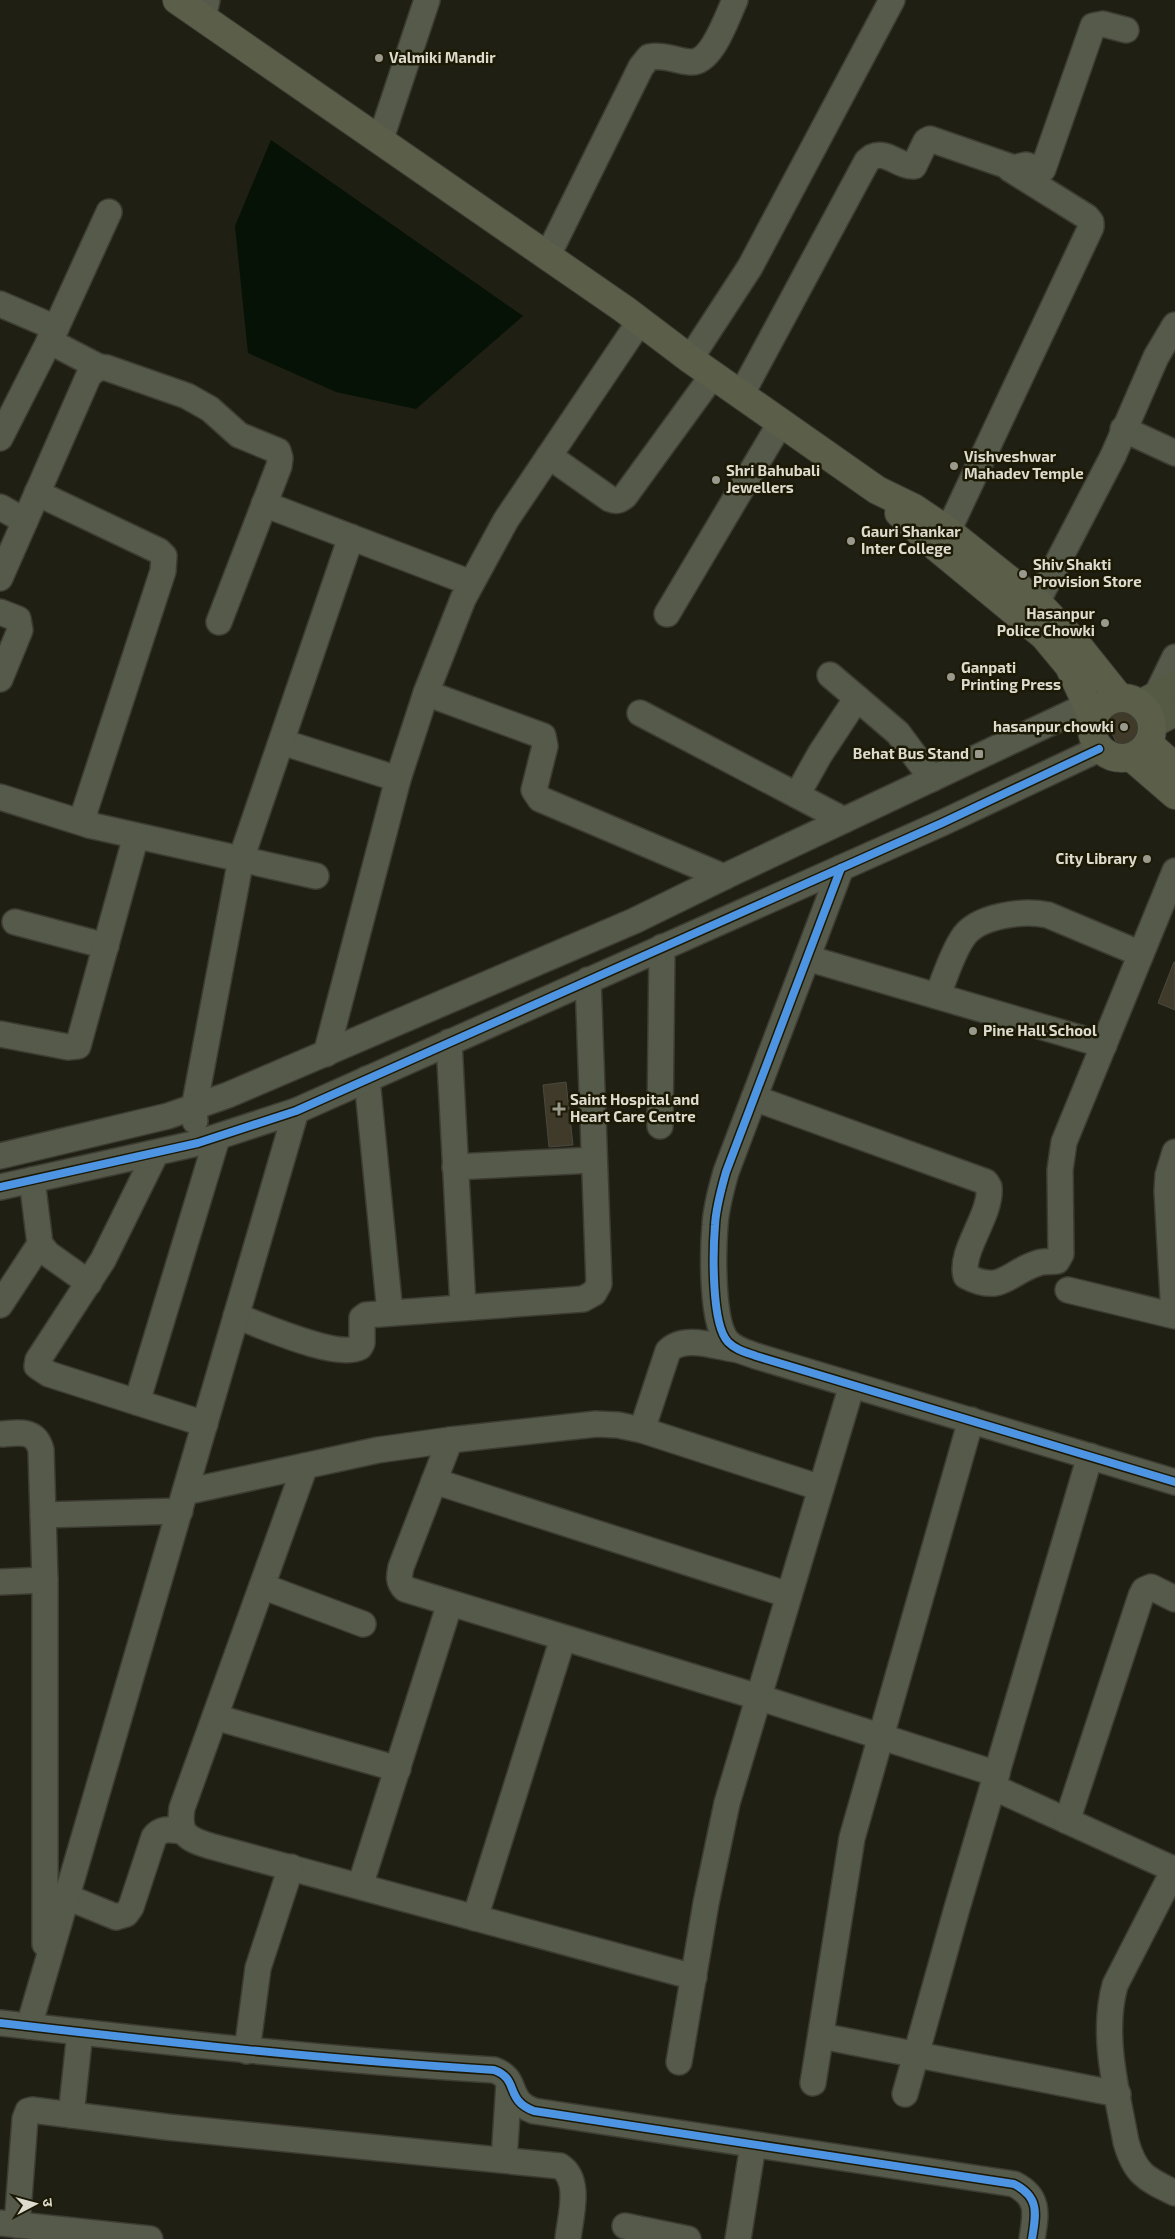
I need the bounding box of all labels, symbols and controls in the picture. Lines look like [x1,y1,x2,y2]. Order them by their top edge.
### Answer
place label: Valmiki Mandir [389,48,496,66]
marker: Valmiki Mandir [373,52,385,64]
place label: Vishveshwar Mahadev Temple [964,447,1084,482]
marker: Vishveshwar Mahadev Temple [948,460,960,472]
place label: Shri Bahubali Jewellers [726,461,820,496]
marker: Shri Bahubali Jewellers [710,474,722,486]
place label: Gauri Shankar Inter College [861,522,961,557]
marker: Gauri Shankar Inter College [845,535,857,547]
place label: Shiv Shakti Provision Store [1033,555,1142,590]
marker: Shiv Shakti Provision Store [1017,568,1029,580]
place label: Hasanpur Police Chowki [997,604,1096,639]
marker: Hasanpur Police Chowki [1099,617,1111,629]
place label: Ganpati Printing Press [961,658,1061,693]
marker: Ganpati Printing Press [945,671,957,683]
place label: hasanpur chowki [993,717,1114,735]
marker: hasanpur chowki [1118,721,1130,733]
place label: Behat Bus Stand [853,744,969,762]
marker: Behat Bus Stand [973,748,985,760]
place label: City Library [1056,849,1138,868]
marker: City Library [1141,853,1153,865]
place label: Pine Hall School [983,1021,1097,1039]
marker: Pine Hall School [967,1025,979,1037]
place label: Saint Hospital and Heart Care Centre [570,1090,699,1125]
marker: Saint Hospital and Heart Care Centre [552,1102,566,1116]
north arrow [10,2179,60,2229]
text: उ [40,2198,57,2208]

